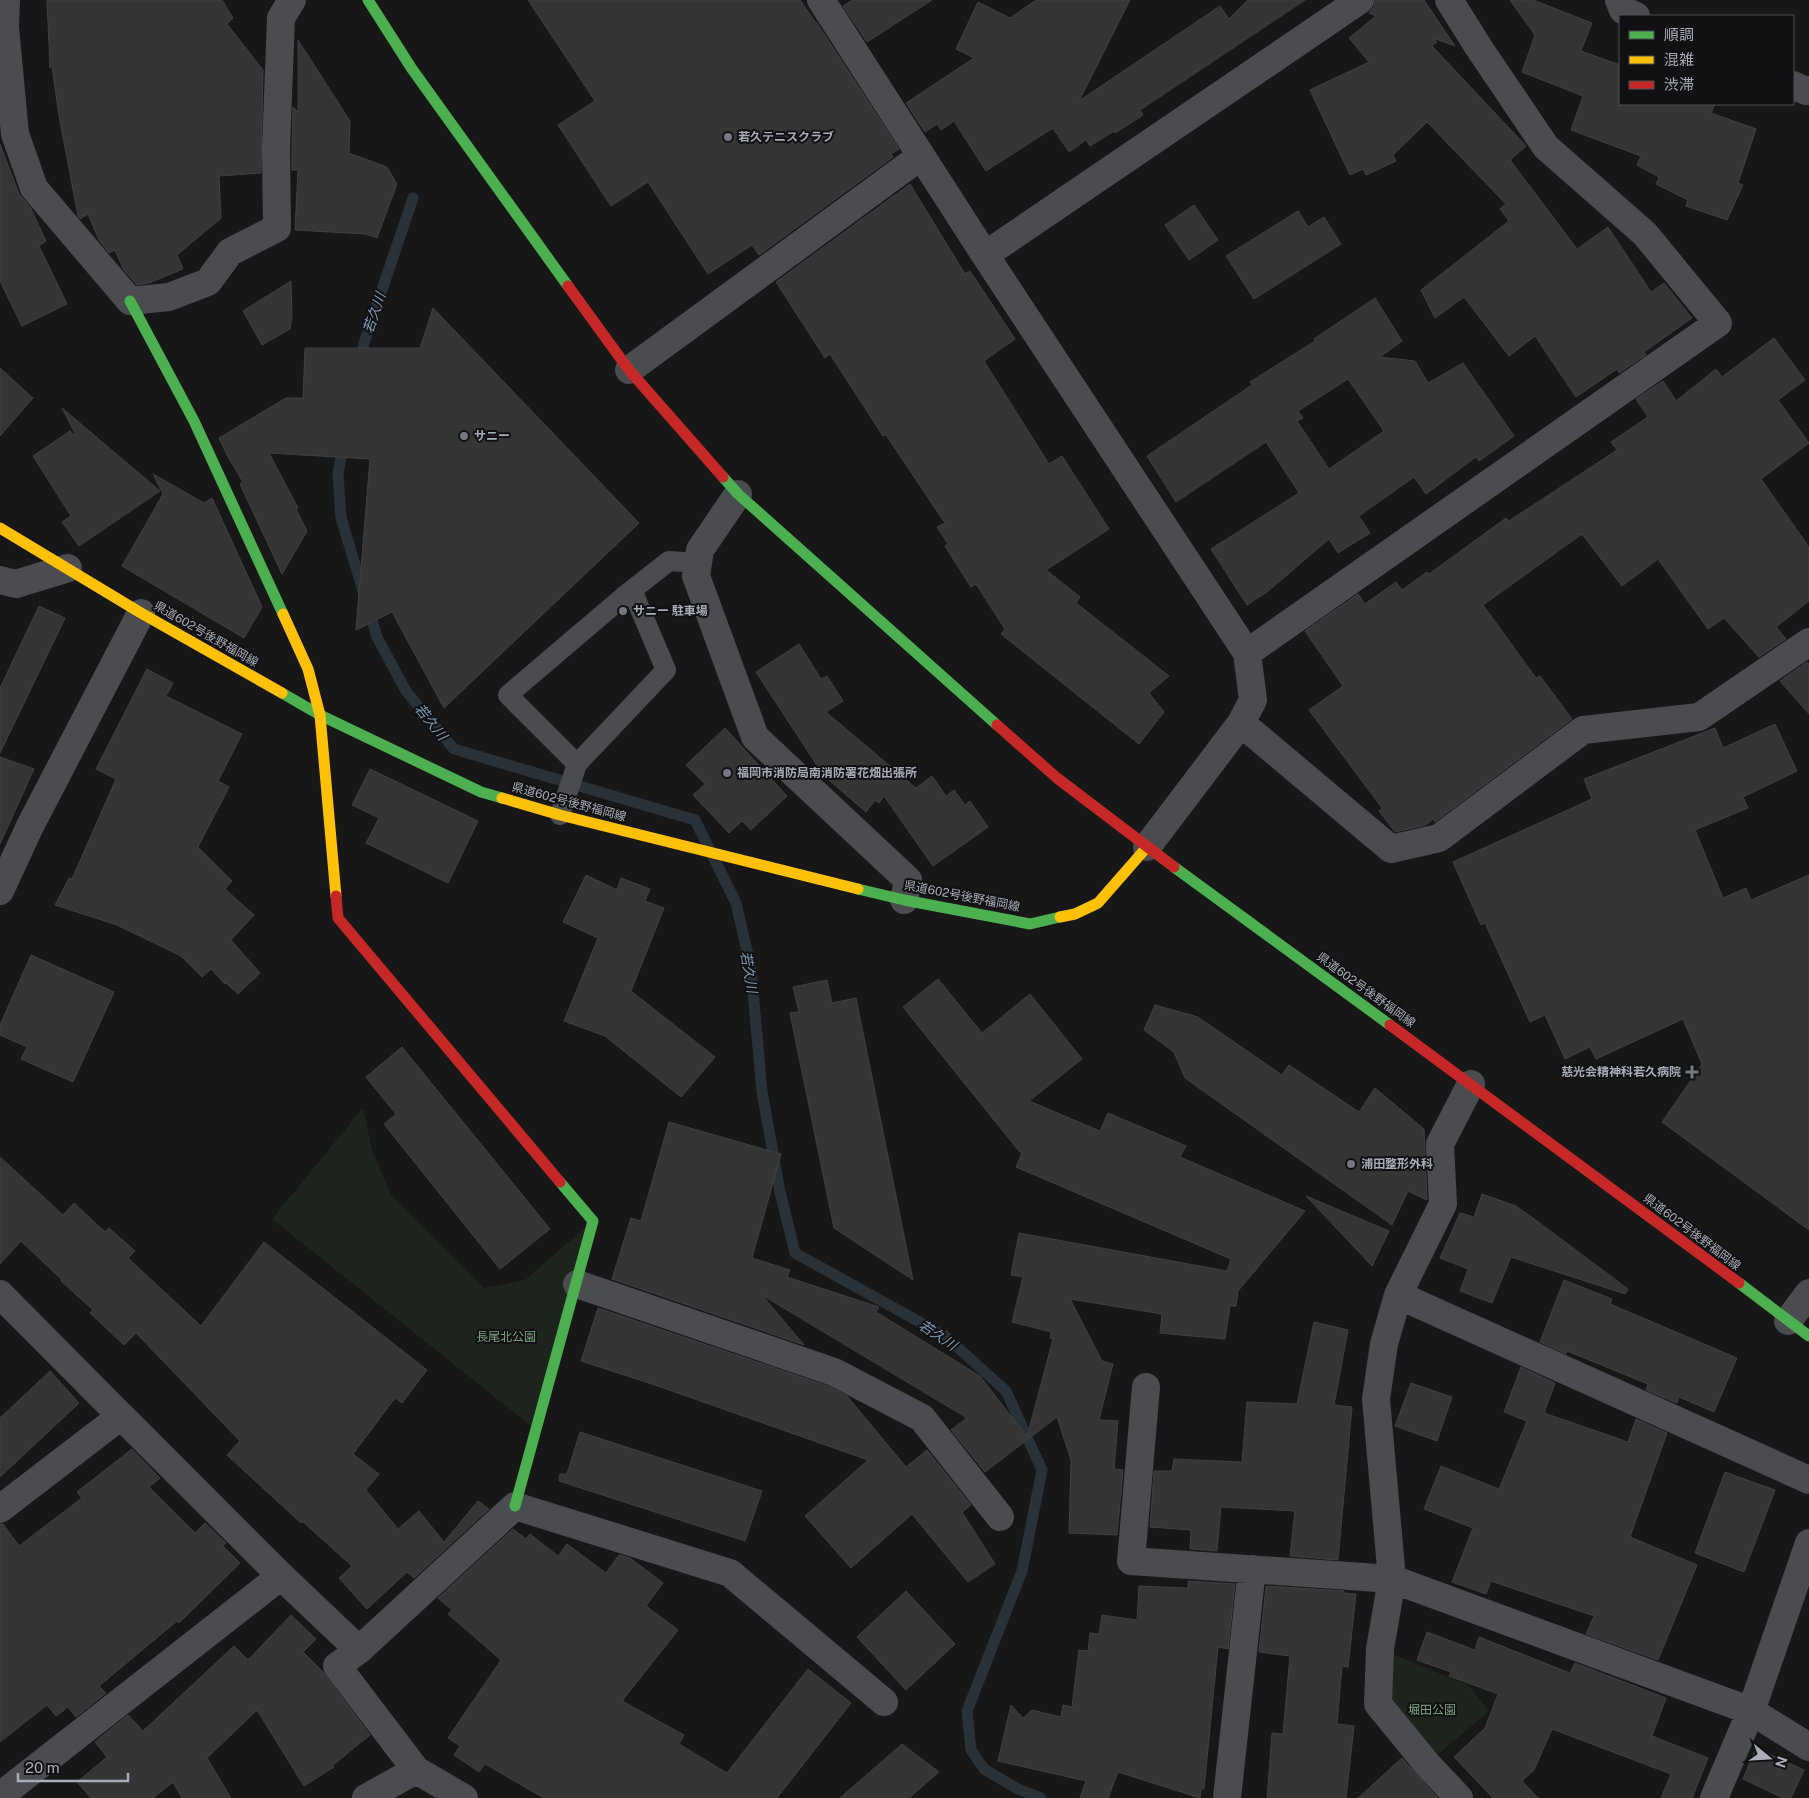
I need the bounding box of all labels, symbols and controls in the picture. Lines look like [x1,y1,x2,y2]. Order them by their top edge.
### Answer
legend [1619,15,1794,105]
text: 順調 [1664,26,1694,43]
text: 混雑 [1664,51,1694,68]
text: 渋滞 [1664,76,1694,93]
place label: 若久テニスクラブ [738,130,834,144]
marker: 若久テニスクラブ [722,131,734,143]
water label: 若久川 [360,289,389,335]
place label: サニー [474,429,510,443]
marker: サニー [458,430,470,442]
street label: 県道602号後野福岡線 [151,598,261,670]
place label: サニー 駐車場 [633,604,708,618]
marker: サニー 駐車場 [617,605,629,617]
water label: 若久川 [412,701,452,745]
place label: 福岡市消防局南消防署花畑出張所 [737,766,917,780]
marker: 福岡市消防局南消防署花畑出張所 [721,767,733,779]
street label: 県道602号後野福岡線 [510,780,628,824]
street label: 県道602号後野福岡線 [903,878,1021,914]
water label: 若久川 [738,950,760,996]
street label: 県道602号後野福岡線 [1314,950,1418,1030]
place label: 慈光会精神科若久病院 [1561,1065,1681,1079]
marker: 慈光会精神科若久病院 [1685,1065,1699,1079]
place label: 浦田整形外科 [1361,1157,1433,1171]
marker: 浦田整形外科 [1345,1158,1357,1170]
street label: 県道602号後野福岡線 [1641,1191,1743,1273]
water label: 若久川 [916,1317,962,1354]
park label: 長尾北公園 [476,1330,536,1344]
park label: 堀田公園 [1408,1703,1456,1717]
north arrow [1744,1733,1794,1783]
scale bar [18,1750,128,1782]
text: N [1772,1754,1791,1770]
text: 20 m [25,1759,60,1776]

